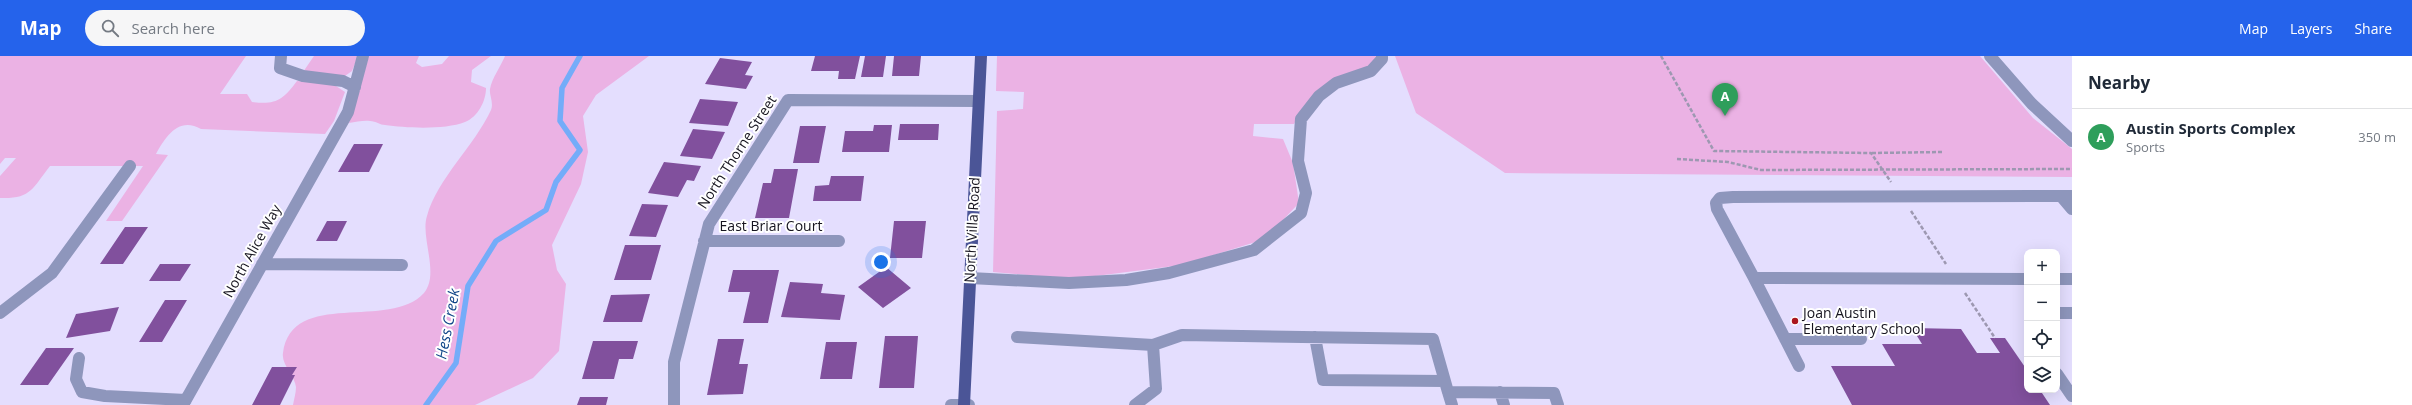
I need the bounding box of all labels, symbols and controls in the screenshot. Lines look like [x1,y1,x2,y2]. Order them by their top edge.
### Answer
search box [85,10,365,46]
text: Map [20,15,61,41]
icon: search [99,17,121,39]
text: Search here [131,18,215,38]
text: Map [2239,19,2268,38]
text: Layers [2290,19,2332,38]
text: Share [2354,19,2392,38]
text: Nearby [2088,71,2150,94]
pin: A [1712,83,1738,116]
street label: North Thorne Street [693,91,780,212]
text: Austin Sports Complex [2126,118,2295,138]
text: A [2097,128,2105,146]
text: 350 m [2358,128,2396,146]
text: Sports [2126,138,2165,156]
street label: North Villa Road [959,177,984,283]
street label: North Alice Way [218,200,285,301]
street label: East Briar Court [720,216,822,235]
map controls [2024,249,2060,393]
button: + [2024,249,2060,285]
your location [871,252,891,272]
button: − [2024,285,2060,321]
water label: Hess Creek [430,286,464,361]
place label: Joan Austin Elementary School [1801,303,1924,338]
marker: Joan Austin Elementary School [1790,316,1800,326]
button: locate [2024,321,2060,357]
button: layers [2024,357,2060,393]

